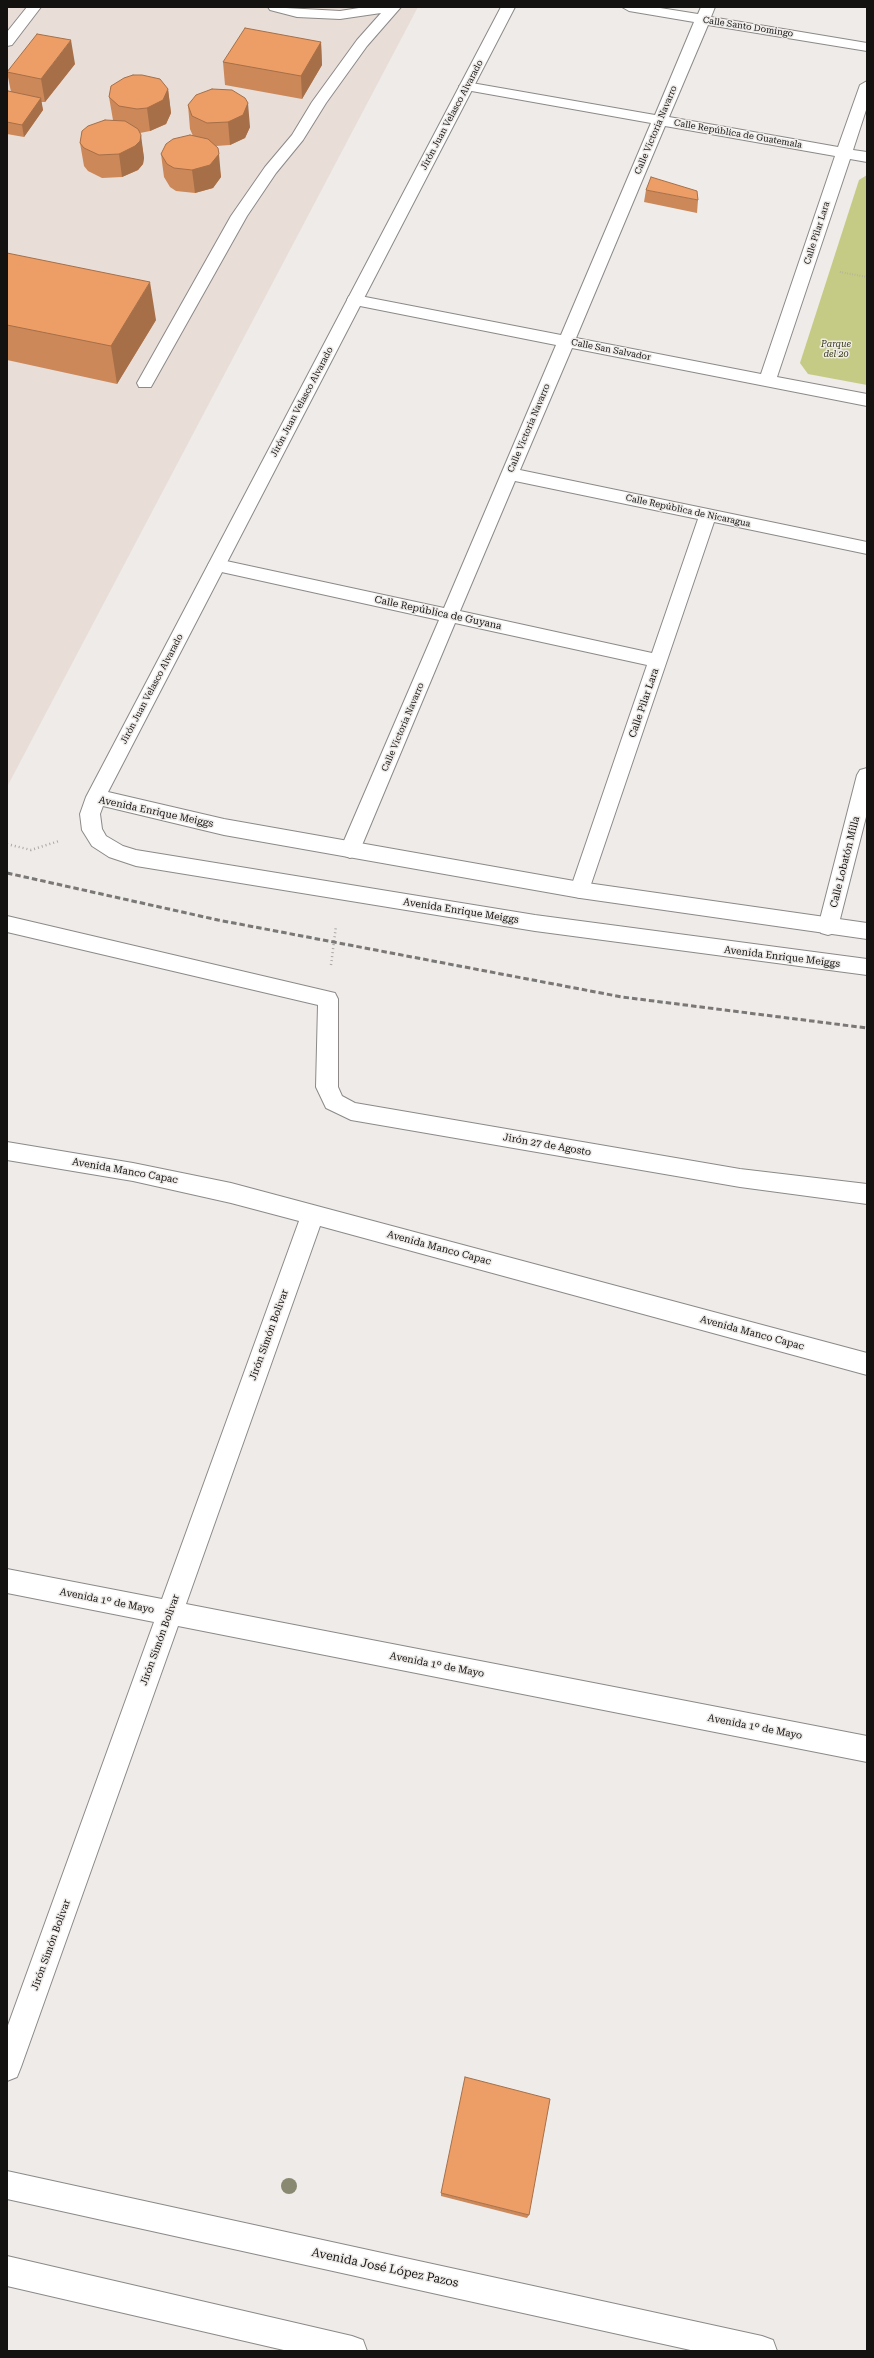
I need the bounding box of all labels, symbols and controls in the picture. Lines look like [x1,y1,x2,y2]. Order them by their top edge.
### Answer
street label: Calle Santo Domingo [702,15,794,39]
street label: Jirón Juan Velasco Alvarado [418,58,486,172]
street label: Calle Victoria Navarro [632,84,680,176]
street label: Calle República de Guatemala [673,117,803,151]
street label: Calle Pilar Lara [802,200,832,266]
street label: Calle San Salvador [570,337,652,363]
park label: Parque del 20 [821,339,851,360]
street label: Jirón Juan Velasco Alvarado [268,345,336,459]
street label: Calle Victoria Navarro [505,382,553,474]
street label: Calle República de Nicaragua [625,492,751,530]
street label: Calle República de Guyana [373,594,503,632]
street label: Jirón Juan Velasco Alvarado [118,632,186,746]
street label: Calle Pilar Lara [626,667,662,739]
street label: Calle Victoria Navarro [379,681,427,773]
street label: Avenida Enrique Meiggs [98,794,214,830]
street label: Calle Lobatón Milla [828,815,862,909]
street label: Avenida Enrique Meiggs [402,896,520,926]
street label: Avenida Enrique Meiggs [723,944,841,970]
street label: Jirón 27 de Agosto [502,1131,592,1159]
street label: Avenida Manco Capac [71,1156,179,1186]
street label: Avenida Manco Capac [386,1228,492,1268]
street label: Jirón Simón Bolivar [247,1288,291,1382]
street label: Avenida Manco Capac [699,1313,805,1353]
street label: Avenida 1º de Mayo [59,1586,155,1616]
street label: Jirón Simón Bolivar [138,1593,182,1687]
street label: Avenida 1º de Mayo [389,1650,485,1680]
street label: Avenida 1º de Mayo [707,1712,803,1742]
street label: Jirón Simón Bolivar [29,1898,73,1992]
street label: Avenida José López Pazos [310,2245,460,2291]

